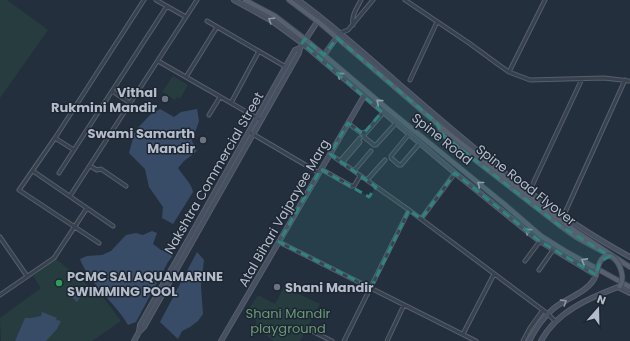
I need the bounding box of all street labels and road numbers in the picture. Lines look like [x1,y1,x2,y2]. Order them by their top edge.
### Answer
street label: Nakshtra Commercial Street [160,88,268,258]
street label: Spine Road [408,109,476,169]
street label: Atal Bihari Vajpayee Marg [234,136,334,290]
street label: Spine Road Flyover [472,140,580,230]

